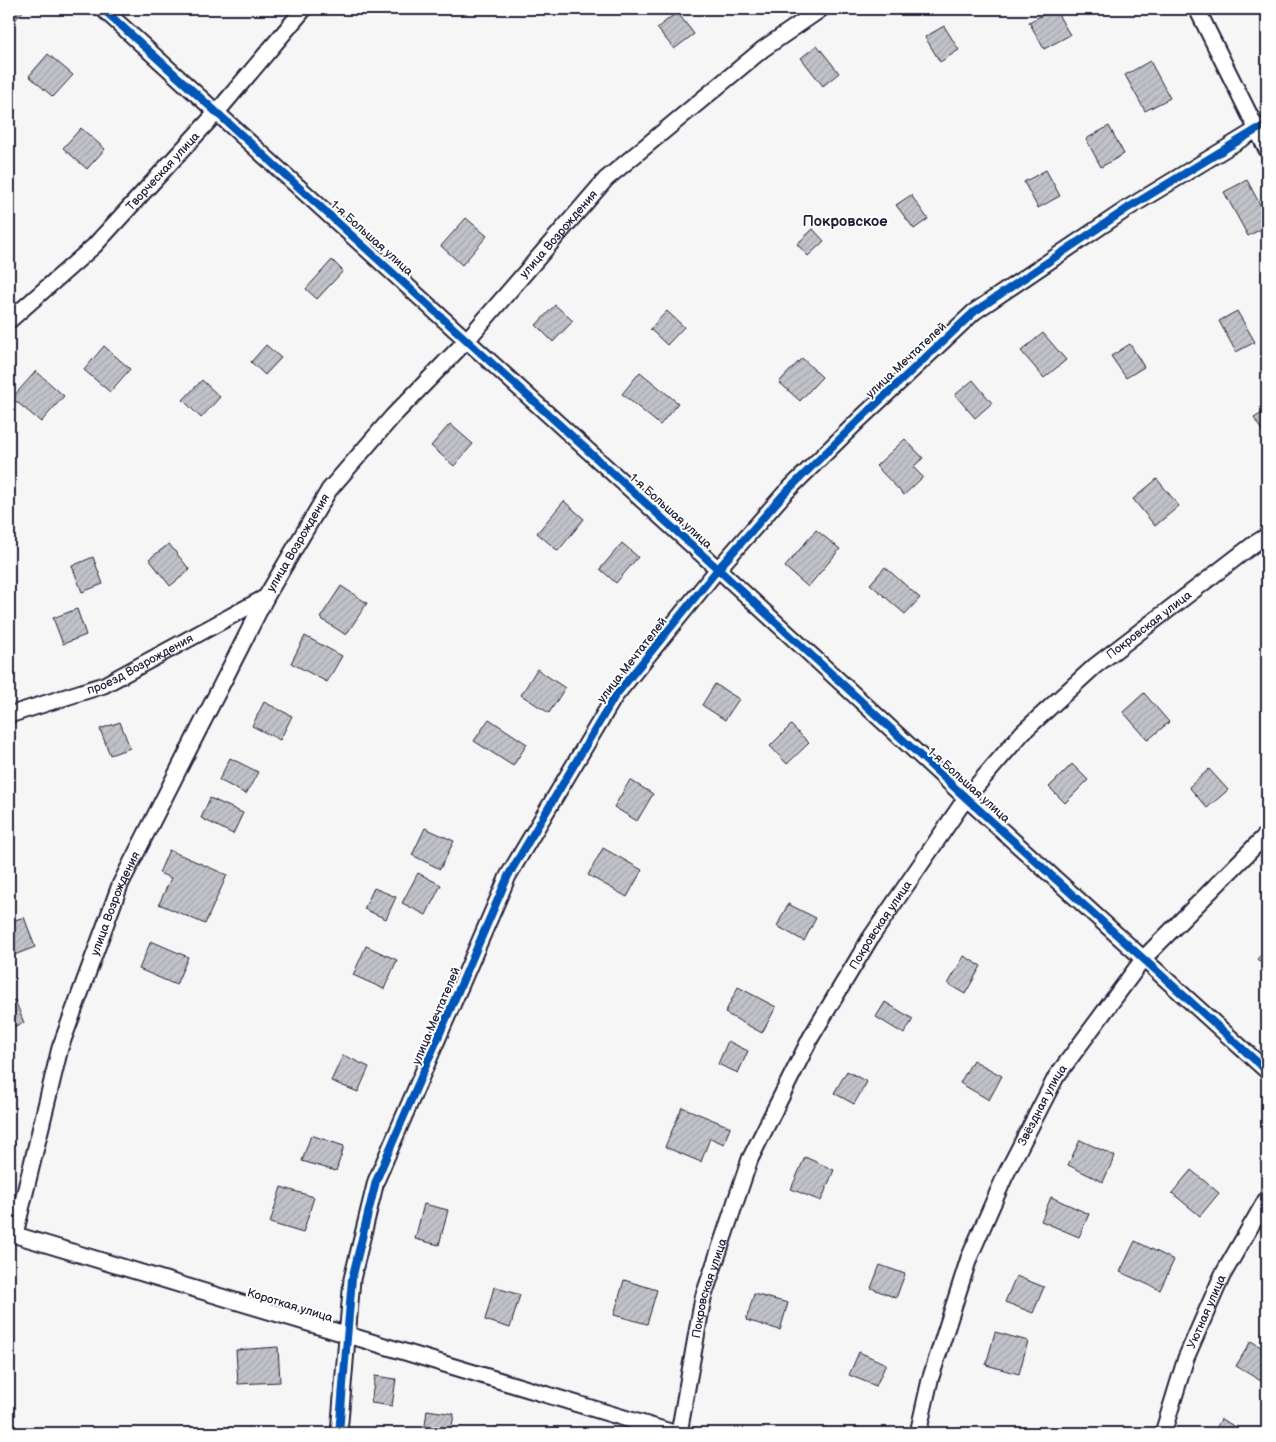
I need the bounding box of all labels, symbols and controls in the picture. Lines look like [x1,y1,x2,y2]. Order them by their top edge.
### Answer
street label: Творческая улица [123,129,203,214]
street label: улица Возрождения [517,187,601,281]
street label: 1-я Большая улица [327,197,416,279]
district label: Покровское [802,212,888,231]
street label: улица Мечтателей [863,319,950,401]
street label: 1-я Большая улица [626,470,715,552]
street label: улица Возрождения [264,491,333,595]
street label: Покровская улица [1104,588,1195,662]
street label: улица Мечтателей [594,614,671,706]
street label: проезд Возрождения [85,631,196,698]
street label: 1-я Большая улица [924,744,1013,826]
street label: улица Возрождения [88,849,144,958]
street label: Покровская улица [846,878,915,972]
street label: улица Мечтателей [409,965,464,1067]
street label: Звёздная улица [1015,1062,1071,1149]
street label: Покровская улица [689,1236,731,1340]
street label: Уютная улица [1184,1273,1230,1351]
street label: Короткая улица [245,1285,334,1326]

